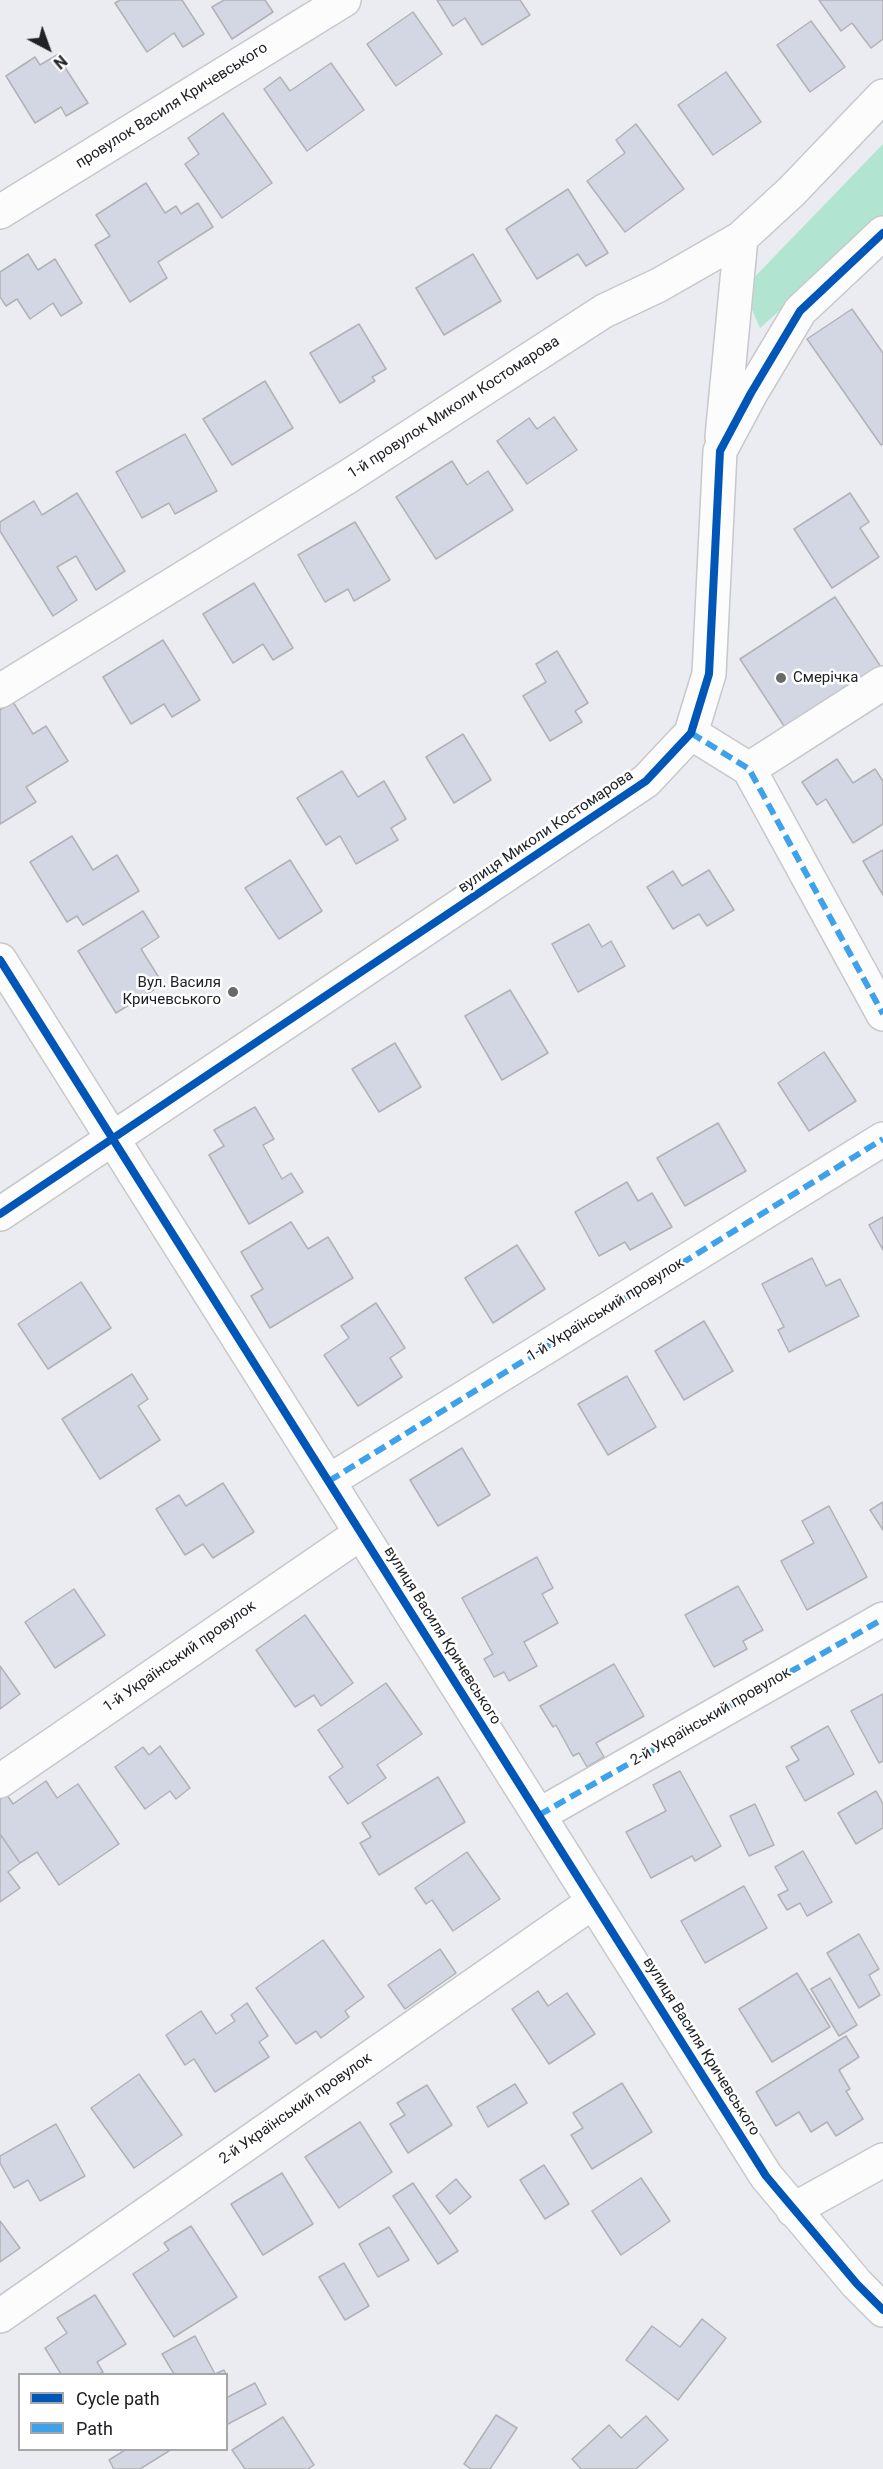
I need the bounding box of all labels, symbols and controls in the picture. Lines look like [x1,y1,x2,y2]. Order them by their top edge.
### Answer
north arrow [18,18,78,78]
street label: провулок Василя Кричевського [73,39,271,173]
text: N [50,51,71,73]
street label: 1-й провулок Миколи Костомарова [345,333,563,483]
place label: Смерічка [793,669,858,687]
marker: Смерічка [774,671,788,685]
street label: вулиця Миколи Костомарова [455,767,637,897]
place label: Вул. Василя Кричевського [123,974,221,1009]
marker: Вул. Василя Кричевського [226,985,240,999]
street label: 1-й Український провулок [524,1254,688,1366]
street label: вулиця Василя Кричевського [380,1544,504,1728]
street label: 1-й Український провулок [100,1597,260,1717]
street label: 2-й Український провулок [628,1664,794,1770]
street label: вулиця Василя Кричевського [639,1955,763,2139]
street label: 2-й Український провулок [216,2049,376,2169]
legend [18,2373,228,2451]
text: Cycle path [76,2388,160,2409]
text: Path [76,2418,113,2439]

